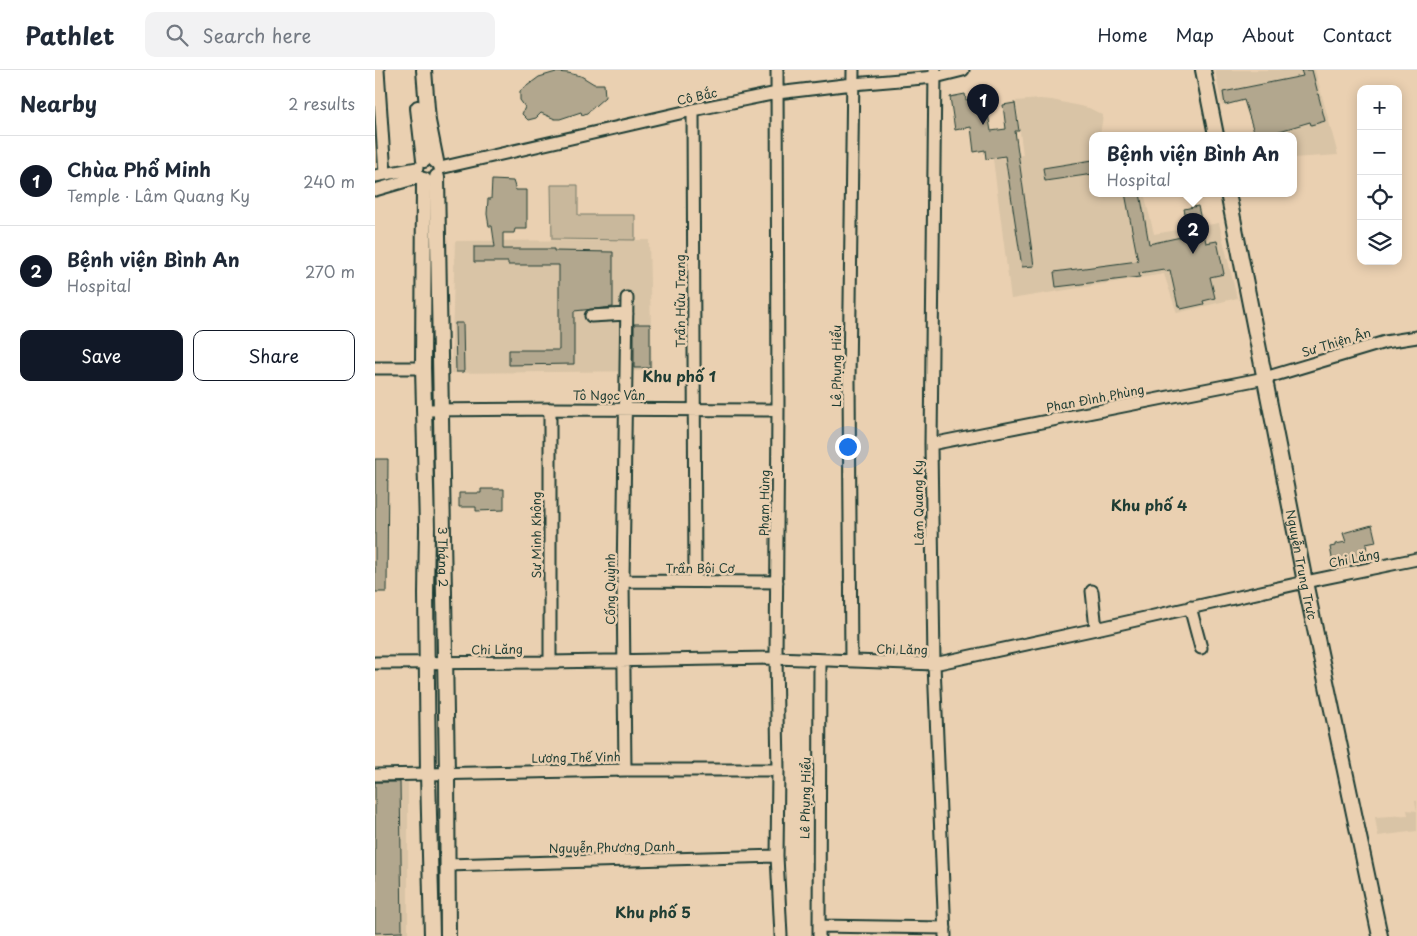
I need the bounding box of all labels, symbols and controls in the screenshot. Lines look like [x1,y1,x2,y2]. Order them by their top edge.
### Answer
search box [145,12,495,57]
text: Pathlet [25,17,115,53]
icon: search [163,21,191,49]
text: Search here [203,21,311,49]
text: Home [1097,21,1147,48]
text: Map [1175,21,1214,48]
text: About [1242,21,1294,48]
text: Contact [1322,21,1392,48]
street label: Cô Bắc [675,83,719,109]
pin: 1 [967,84,999,125]
map controls [1357,85,1402,265]
button: + [1357,85,1402,130]
text: Nearby [20,87,97,119]
text: 2 results [288,91,355,115]
button: − [1357,130,1402,175]
popup [1089,132,1297,197]
text: Bệnh viện Bình An [1107,139,1279,167]
text: Chùa Phổ Minh [67,155,211,183]
text: Hospital [1107,167,1171,191]
text: 1 [32,169,40,193]
text: 240 m [303,169,355,193]
button: locate [1357,175,1402,220]
text: Temple · Lâm Quang Ky [67,183,250,207]
pin: 2 [1177,213,1209,254]
button: layers [1357,220,1402,265]
text: Bệnh viện Bình An [67,245,240,273]
street label: Trần Hữu Trang [671,254,689,348]
text: 2 [30,259,42,283]
text: 270 m [305,259,355,283]
text: Hospital [67,273,131,297]
street label: Sư Thiện Ân [1299,323,1373,361]
street label: Lê Phụng Hiểu [827,325,845,407]
button: Save [20,330,183,381]
button: Share [193,330,355,381]
district label: Khu phố 1 [642,364,716,387]
street label: Phan Đình Phùng [1044,380,1146,416]
street label: Tô Ngọc Vân [573,386,645,404]
your location [835,434,861,460]
street label: Lâm Quang Ky [908,460,928,546]
street label: Phạm Hùng [754,469,774,536]
street label: Sư Minh Không [527,491,545,579]
district label: Khu phố 4 [1111,493,1187,516]
street label: Nguyễn Trung Trực [1282,508,1322,622]
street label: 3 Tháng 2 [434,526,453,587]
street label: Chi Lăng [1327,544,1381,572]
street label: Cống Quỳnh [601,553,619,625]
street label: Trần Bội Cơ [666,559,736,577]
street label: Chi Lăng [471,640,523,658]
street label: Chi Lăng [876,640,928,658]
street label: Lương Thế Vinh [531,747,621,767]
street label: Lê Phụng Hiểu [795,757,815,839]
street label: Nguyễn Phương Danh [549,837,675,857]
district label: Khu phố 5 [615,900,691,923]

